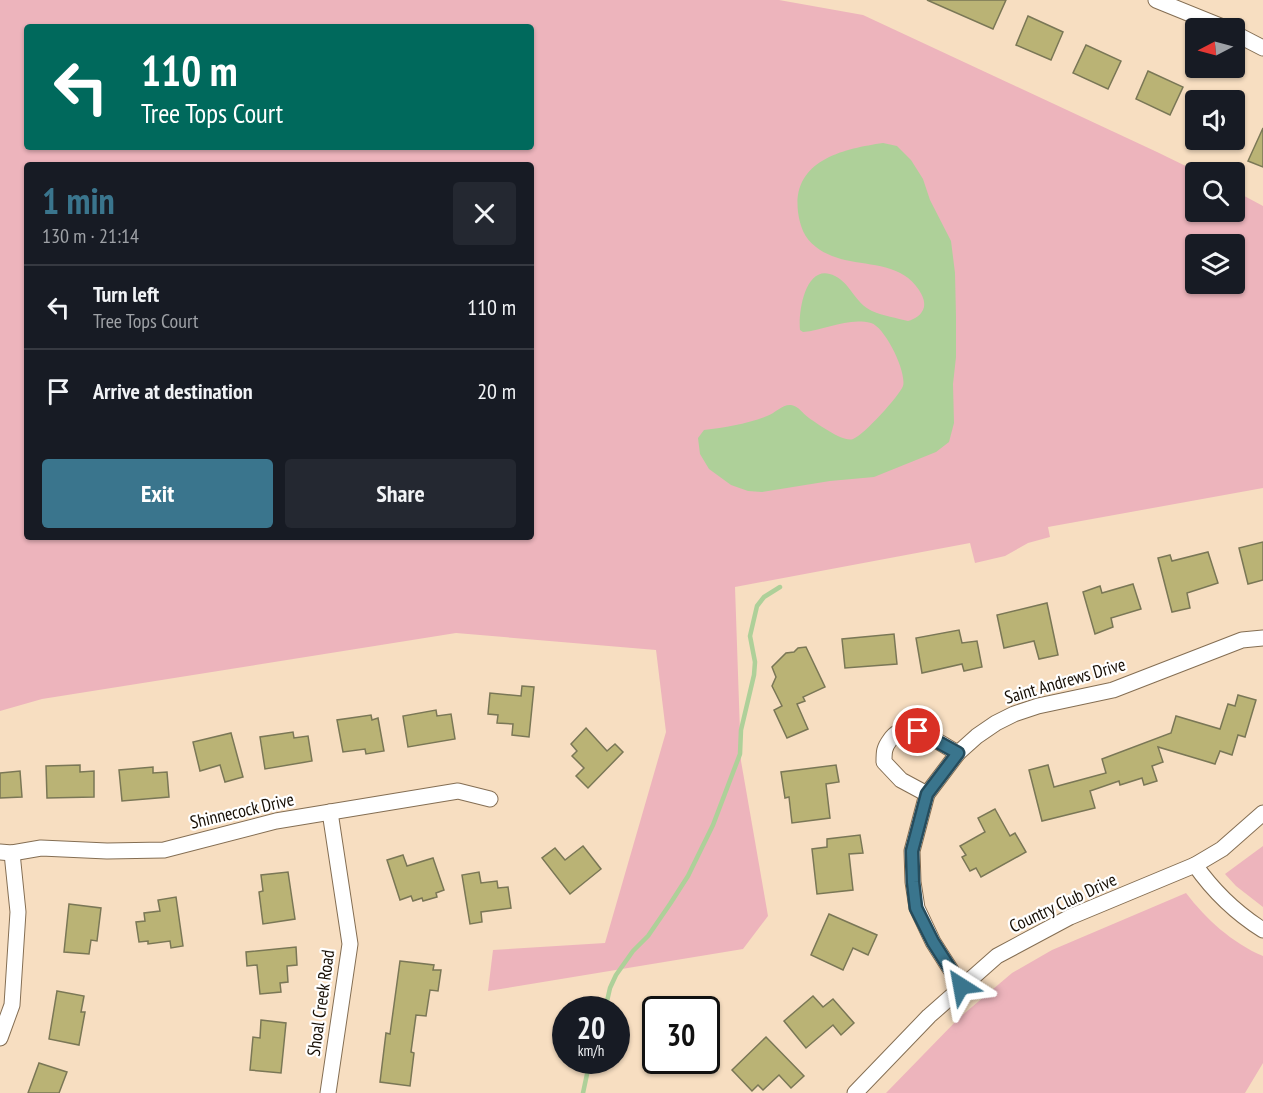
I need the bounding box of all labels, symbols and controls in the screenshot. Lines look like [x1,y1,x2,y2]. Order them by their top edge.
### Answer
north arrow [1185,18,1245,78]
map controls [1185,18,1245,294]
text: 110 m [141,43,238,98]
icon: left [42,48,120,126]
button: sound [1185,90,1245,150]
text: Tree Tops Court [141,96,283,130]
button: search [1185,162,1245,222]
text: 1 min [42,177,115,224]
button: close [453,182,516,245]
text: 130 m · 21:14 [42,223,139,249]
button: layers [1185,234,1245,294]
text: Turn left [93,280,159,308]
icon: left [42,291,75,324]
text: 110 m [467,293,516,321]
text: Tree Tops Court [93,308,198,334]
icon: arrive [42,375,75,408]
text: Arrive at destination [93,377,253,405]
text: 20 m [477,377,516,405]
button: Exit [42,459,273,528]
button: Share [285,459,516,528]
street label: Saint Andrews Drive [1002,652,1128,709]
pin [892,705,943,756]
icon: arrive [901,714,934,747]
street label: Shinnecock Drive [188,787,296,834]
street label: Country Club Drive [1005,868,1120,937]
street label: Shoal Creek Road [302,948,339,1058]
position arrow [929,954,993,1018]
speed limit sign: 30 [642,996,720,1074]
text: 20 [577,1008,605,1047]
text: km/h [578,1041,604,1060]

